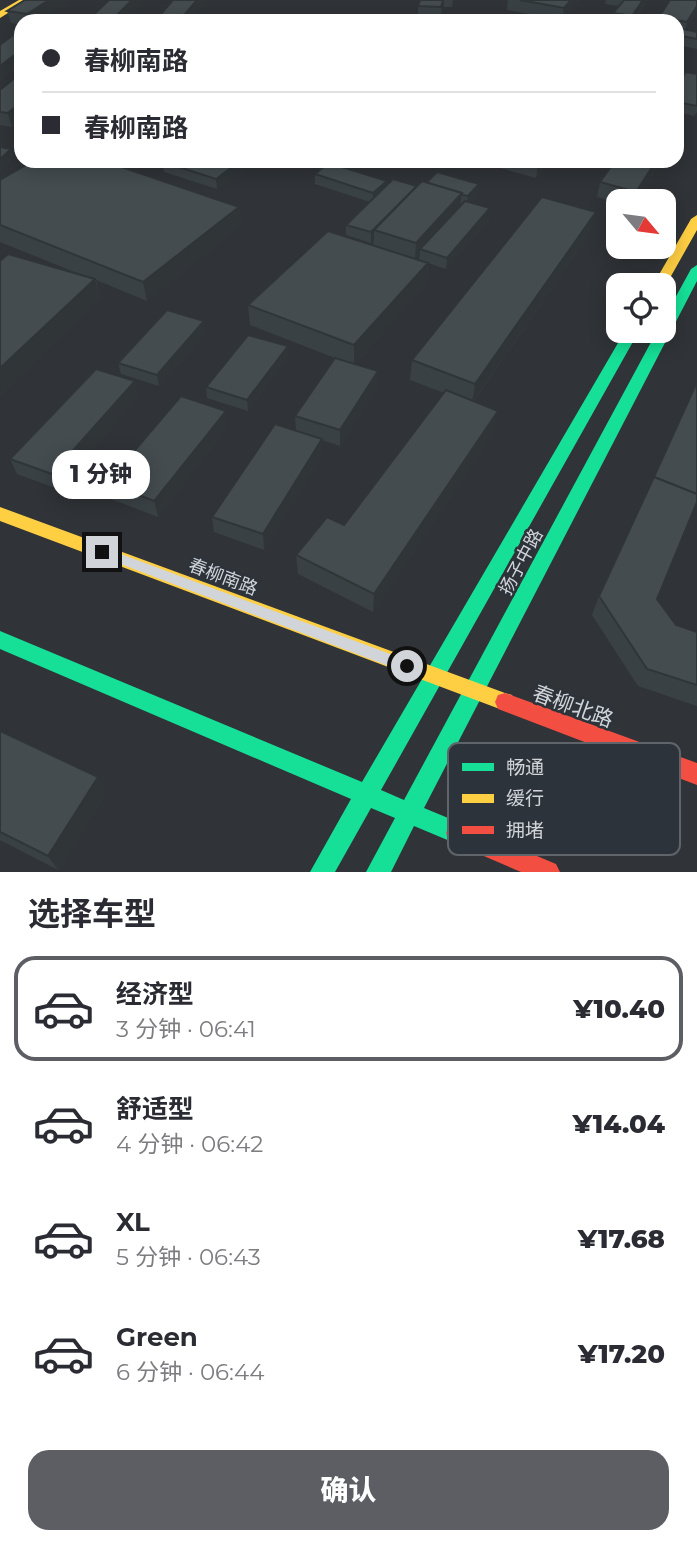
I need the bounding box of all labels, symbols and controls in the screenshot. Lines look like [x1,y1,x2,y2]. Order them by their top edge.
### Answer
text: 春柳南路 [84,45,188,77]
text: 春柳南路 [84,112,188,144]
north arrow [606,189,676,259]
map controls [606,189,676,343]
button: locate [606,273,676,343]
callout: 1 分钟 [53,450,151,500]
text: 1 分钟 [70,460,132,488]
street label: 扬子中路 [494,525,548,599]
route end [86,536,118,568]
street label: 春柳南路 [185,554,261,600]
route start [391,650,423,682]
street label: 春柳北路 [529,680,617,732]
legend [448,743,680,855]
text: 畅通 [506,756,544,779]
text: 缓行 [506,787,544,810]
text: 拥堵 [506,819,544,842]
text: 选择车型 [28,894,156,933]
icon: car [32,977,95,1040]
text: 经济型 [116,978,194,1010]
text: ¥10.40 [573,993,665,1025]
text: 3 分钟 · 06:41 [116,1015,256,1043]
icon: car [32,1092,95,1155]
text: 舒适型 [116,1093,194,1125]
text: ¥14.04 [572,1108,665,1140]
text: 4 分钟 · 06:42 [116,1130,263,1158]
text: XL [116,1206,150,1238]
icon: car [32,1207,95,1270]
text: ¥17.68 [578,1223,665,1255]
text: 5 分钟 · 06:43 [116,1243,261,1271]
text: Green [116,1321,198,1353]
icon: car [32,1322,95,1385]
text: ¥17.20 [578,1338,665,1370]
text: 6 分钟 · 06:44 [116,1358,264,1386]
button: 确认 [28,1450,669,1530]

